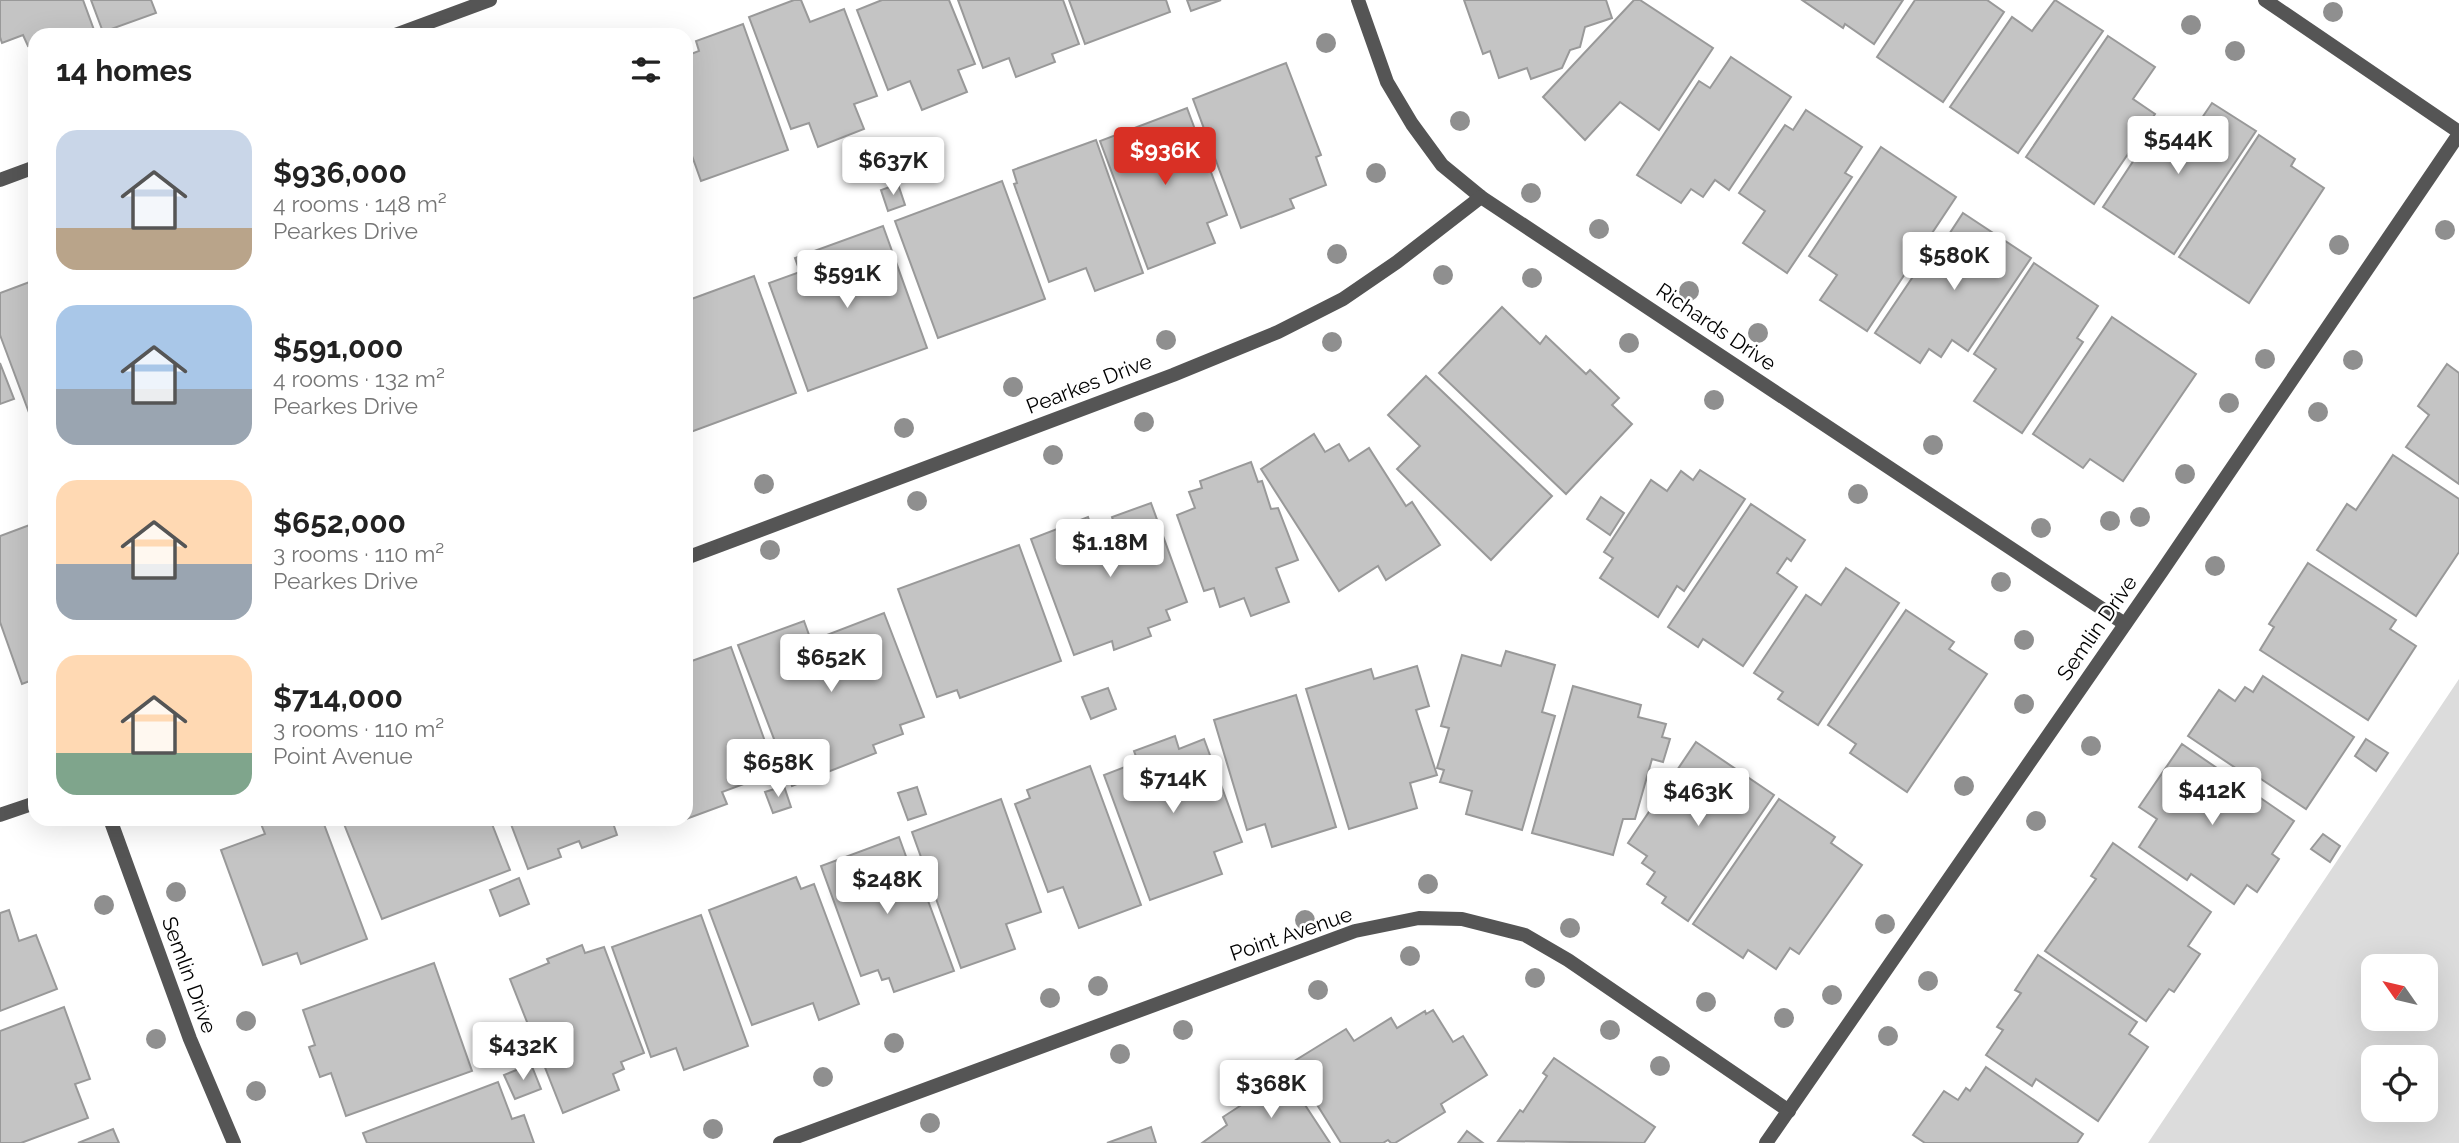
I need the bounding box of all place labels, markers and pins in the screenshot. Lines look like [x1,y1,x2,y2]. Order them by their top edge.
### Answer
pin: $544K [2129,116,2227,176]
pin: $936K [1116,128,1214,187]
pin: $637K [844,138,942,197]
pin: $580K [1905,232,2003,292]
pin: $591K [798,250,896,310]
pin: $1.18M [1053,520,1167,579]
pin: $652K [782,634,880,694]
pin: $658K [729,740,827,799]
pin: $714K [1124,756,1222,815]
pin: $463K [1649,768,1747,828]
pin: $412K [2163,768,2261,827]
pin: $248K [838,856,936,916]
pin: $432K [474,1023,572,1082]
pin: $368K [1222,1060,1320,1120]

